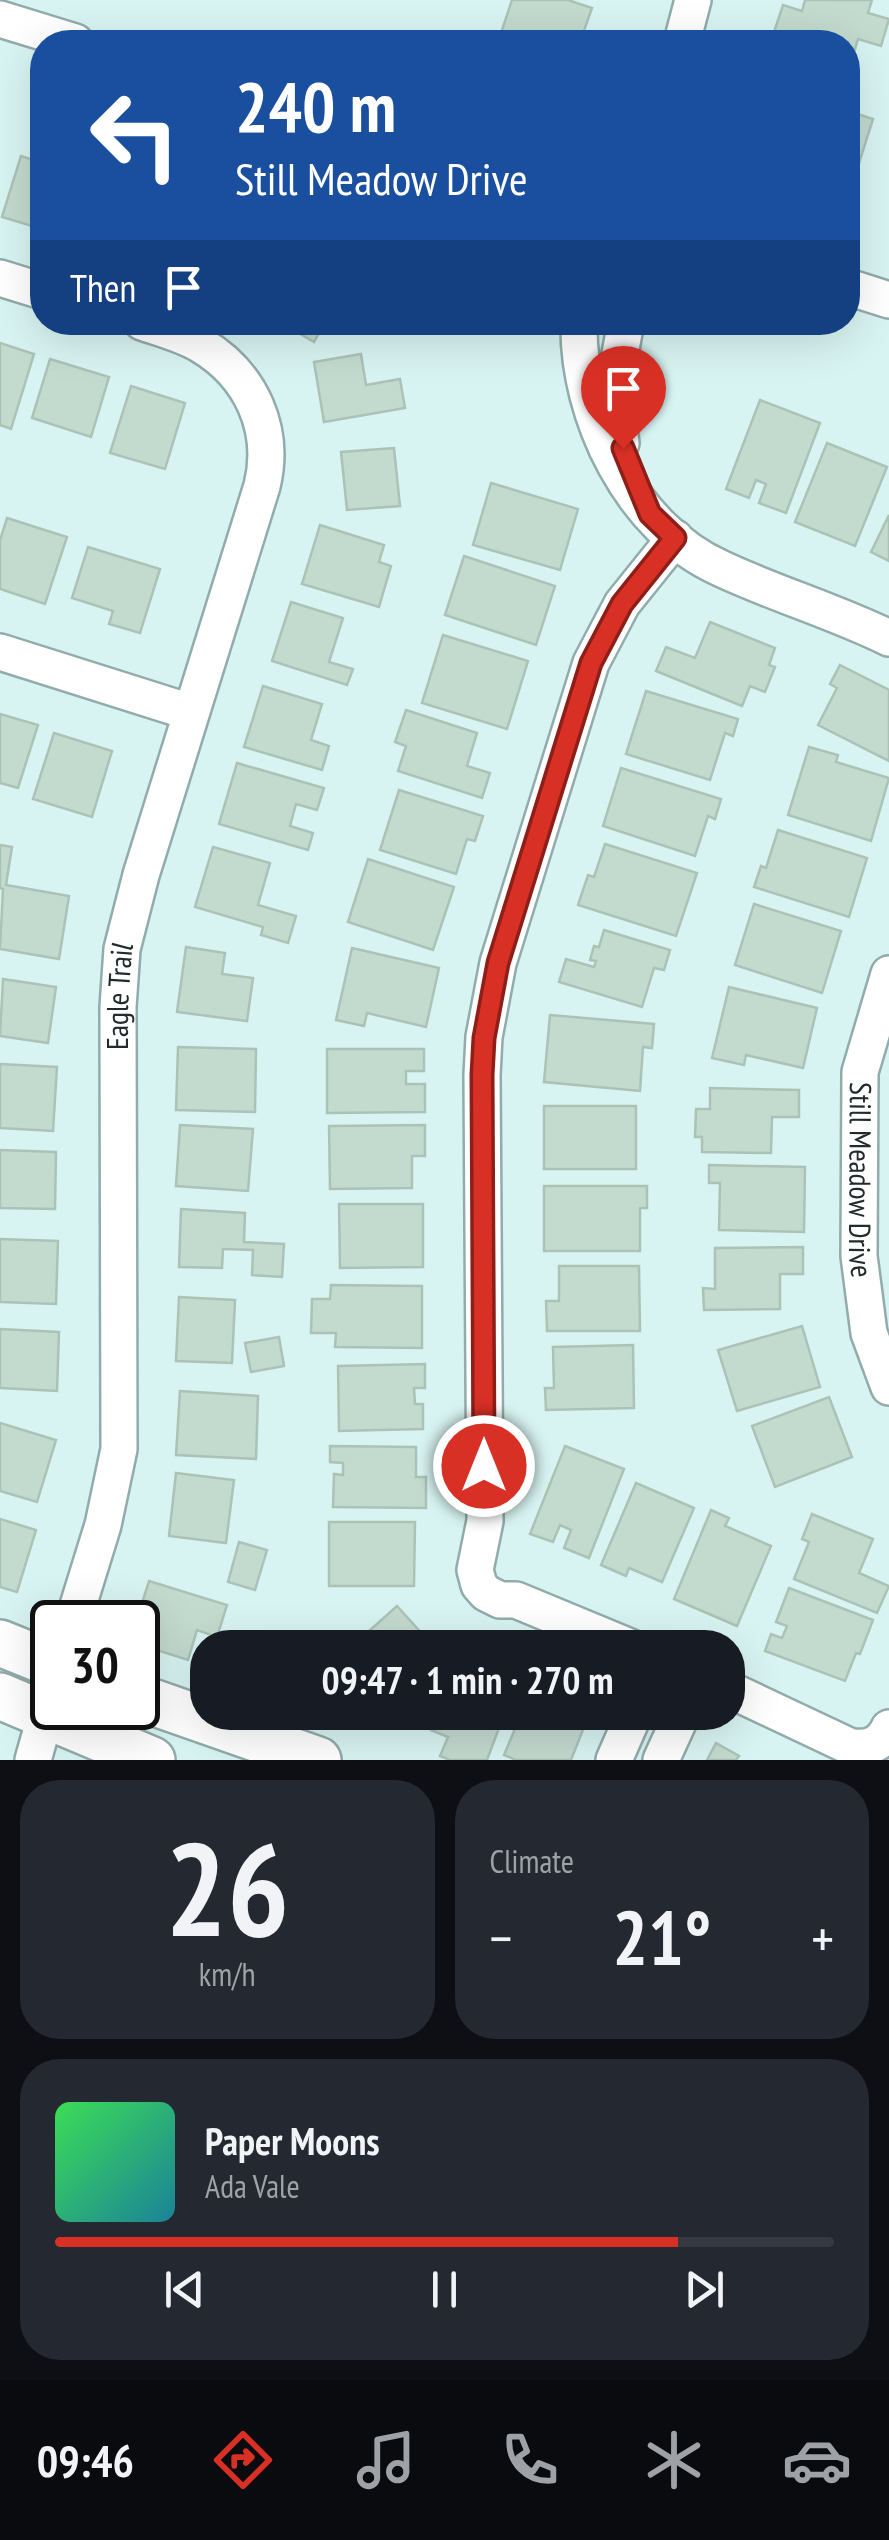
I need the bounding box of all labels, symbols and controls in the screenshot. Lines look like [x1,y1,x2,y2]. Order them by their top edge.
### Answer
text: 240 m [235,61,396,151]
icon: left [70,70,200,200]
text: Still Meadow Drive [235,149,528,207]
icon: arrive [156,260,211,315]
text: Then [70,263,136,312]
pin [581,346,666,449]
icon: arrive [596,361,651,416]
street label: Eagle Trail [97,938,141,1050]
street label: Still Meadow Drive [841,1082,883,1280]
position arrow [432,1414,536,1518]
speed limit sign: 30 [30,1600,160,1730]
text: 09:47 · 1 min · 270 m [321,1655,614,1704]
text: 26 [165,1804,289,1972]
text: Climate [490,1840,574,1882]
text: 21° [612,1889,711,1986]
text: − [490,1902,512,1973]
text: + [811,1902,834,1973]
text: km/h [199,1953,256,1995]
text: Paper Moons [205,2116,380,2165]
text: Ada Vale [205,2165,300,2207]
icon: previous [157,2262,212,2317]
icon: pause [417,2262,472,2317]
icon: next [677,2262,732,2317]
icon: directions [208,2425,278,2495]
icon: music [351,2425,421,2495]
icon: phone [495,2425,565,2495]
icon: climate [639,2425,709,2495]
icon: car [782,2425,852,2495]
text: 09:46 [37,2431,134,2489]

